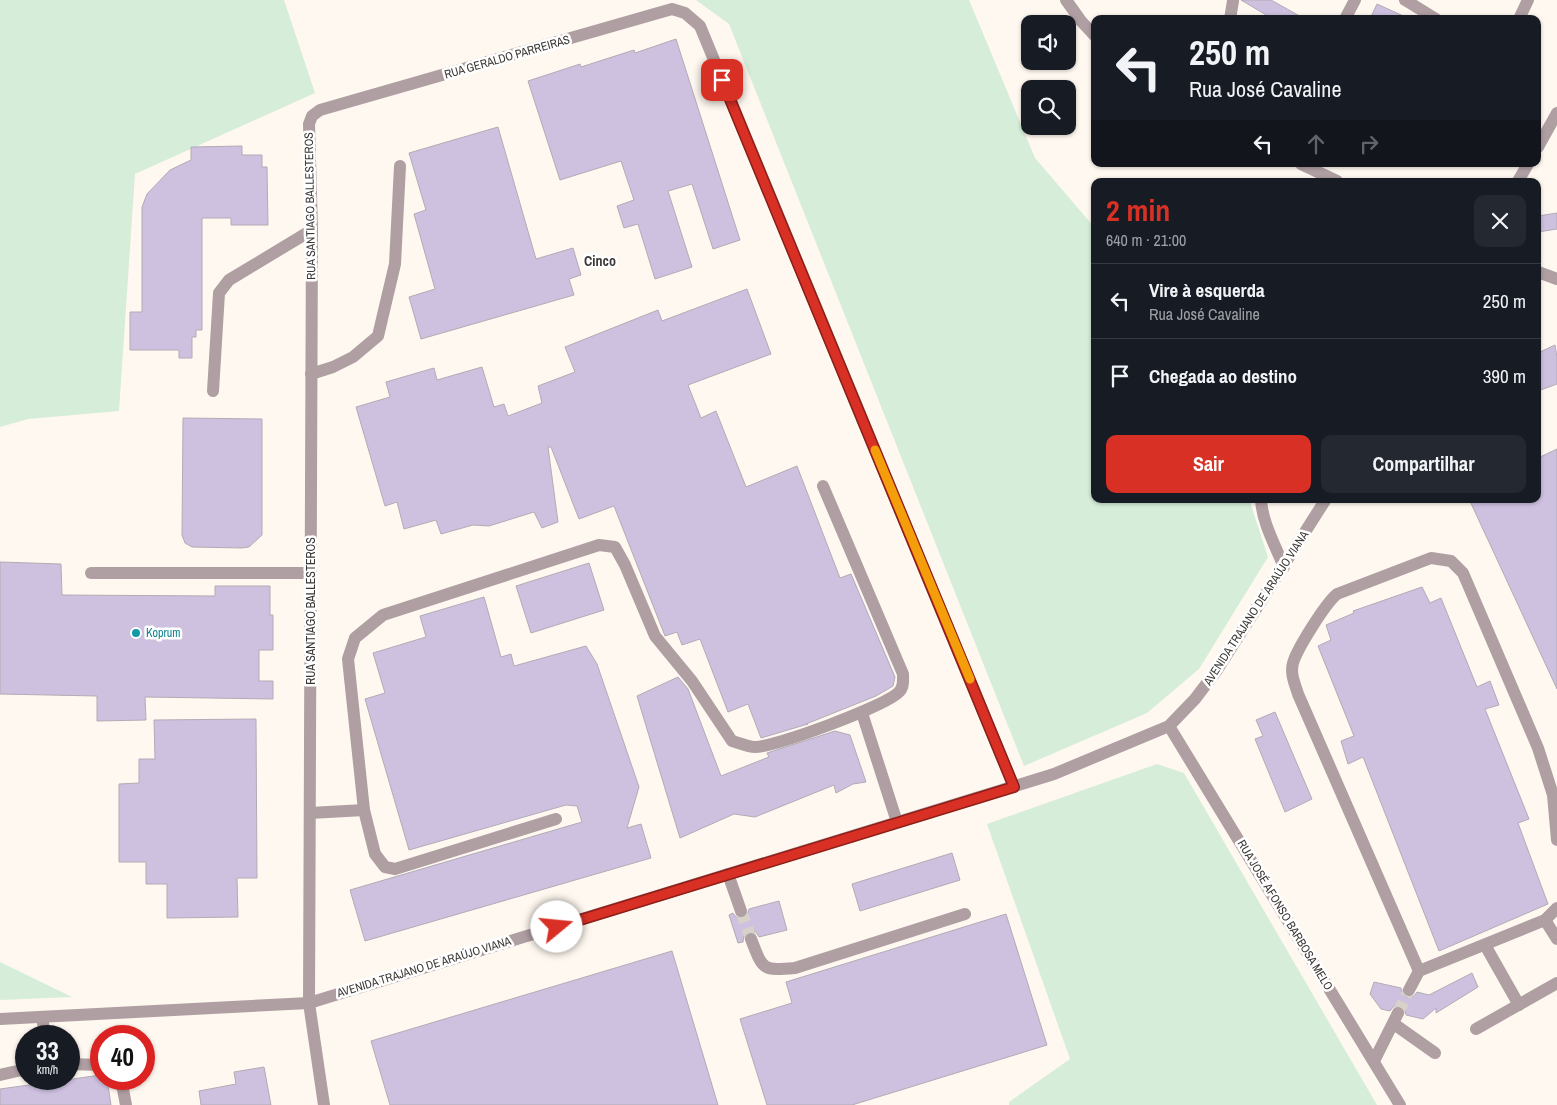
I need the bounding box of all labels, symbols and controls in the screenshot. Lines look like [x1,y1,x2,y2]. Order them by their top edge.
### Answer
map controls [1021,15,1076,135]
button: sound [1021,15,1076,70]
text: 250 m [1189,29,1270,76]
street label: RUA GERALDO PARREIRAS [442,31,572,83]
icon: left [1106,35,1171,100]
pin [701,59,743,101]
icon: arrive [708,66,736,94]
text: Rua José Cavaline [1189,74,1341,104]
button: search [1021,80,1076,135]
icon: left [1249,130,1277,158]
icon: ahead [1302,130,1330,158]
icon: right [1355,130,1383,158]
street label: RUA SANTIAGO BALLESTEROS [301,132,319,280]
text: 2 min [1106,190,1170,230]
button: close [1474,195,1526,247]
text: 640 m · 21:00 [1106,229,1186,251]
district label: Cinco [584,252,616,270]
text: Vire à esquerda [1149,277,1265,303]
icon: left [1106,287,1134,315]
text: 250 m [1483,288,1526,314]
text: Rua José Cavaline [1149,303,1260,325]
icon: arrive [1106,362,1134,390]
text: Chegada ao destino [1149,363,1297,389]
text: 390 m [1483,363,1526,389]
button: Sair [1106,435,1311,493]
button: Compartilhar [1321,435,1526,493]
street label: AVENIDA TRAJANO DE ARAÚJO VIANA [1199,527,1312,689]
street label: RUA SANTIAGO BALLESTEROS [303,537,319,685]
place label: Koprum [146,625,180,641]
marker: Koprum [130,627,142,639]
street label: RUA JOSÉ AFONSO BARBOSA MELO [1234,837,1337,993]
position arrow [530,900,582,952]
street label: AVENIDA TRAJANO DE ARAÚJO VIANA [334,933,513,1001]
speed limit sign: 40 [90,1025,155,1090]
text: 33 [36,1034,59,1068]
text: km/h [37,1062,58,1078]

